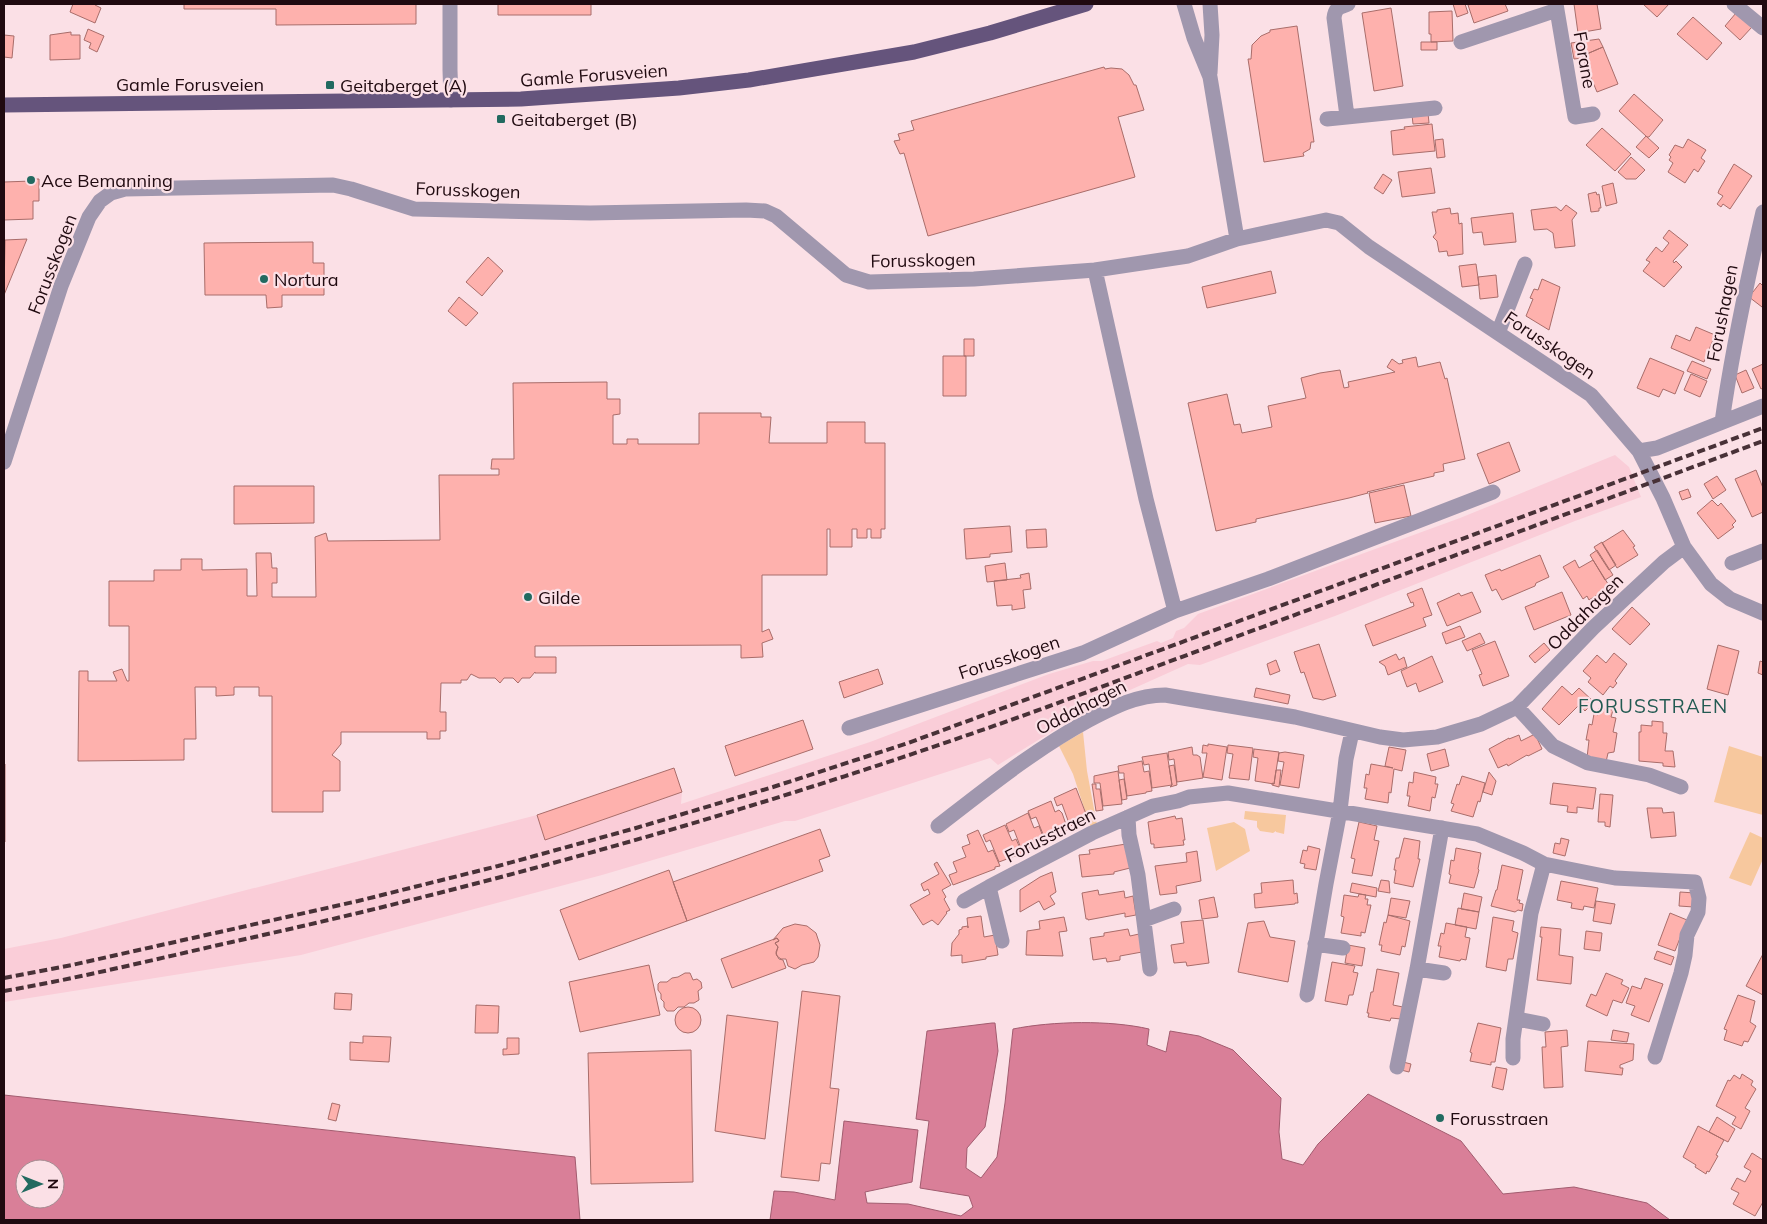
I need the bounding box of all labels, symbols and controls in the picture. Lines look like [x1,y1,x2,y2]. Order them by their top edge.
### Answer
street label: Forane [1569,30,1601,90]
street label: Gamle Forusveien [519,58,669,92]
street label: Gamle Forusveien [116,73,264,96]
place label: Geitaberget (A) [340,74,468,97]
marker: Geitaberget (A) [324,79,336,91]
place label: Geitaberget (B) [511,108,638,131]
marker: Geitaberget (B) [495,113,507,125]
place label: Ace Bemanning [41,169,173,192]
marker: Ace Bemanning [25,174,37,186]
street label: Forusskogen [415,177,521,203]
street label: Forusskogen [22,211,82,317]
street label: Forusskogen [870,248,976,272]
street label: Forushagen [1701,262,1743,364]
place label: Nortura [274,268,339,291]
marker: Nortura [258,273,270,285]
street label: Forusskogen [1500,306,1600,384]
street label: Oddahagen [1542,569,1628,655]
place label: Gilde [538,586,580,609]
marker: Gilde [522,591,534,603]
street label: Forusskogen [955,630,1063,684]
street label: Oddahagen [1032,674,1130,740]
district label: FORUSSTRAEN [1578,694,1728,718]
street label: Forusstraen [1001,802,1099,868]
place label: Forusstraen [1450,1107,1549,1130]
marker: Forusstraen [1434,1112,1446,1124]
north arrow [15,1159,65,1209]
text: N [44,1179,62,1189]

